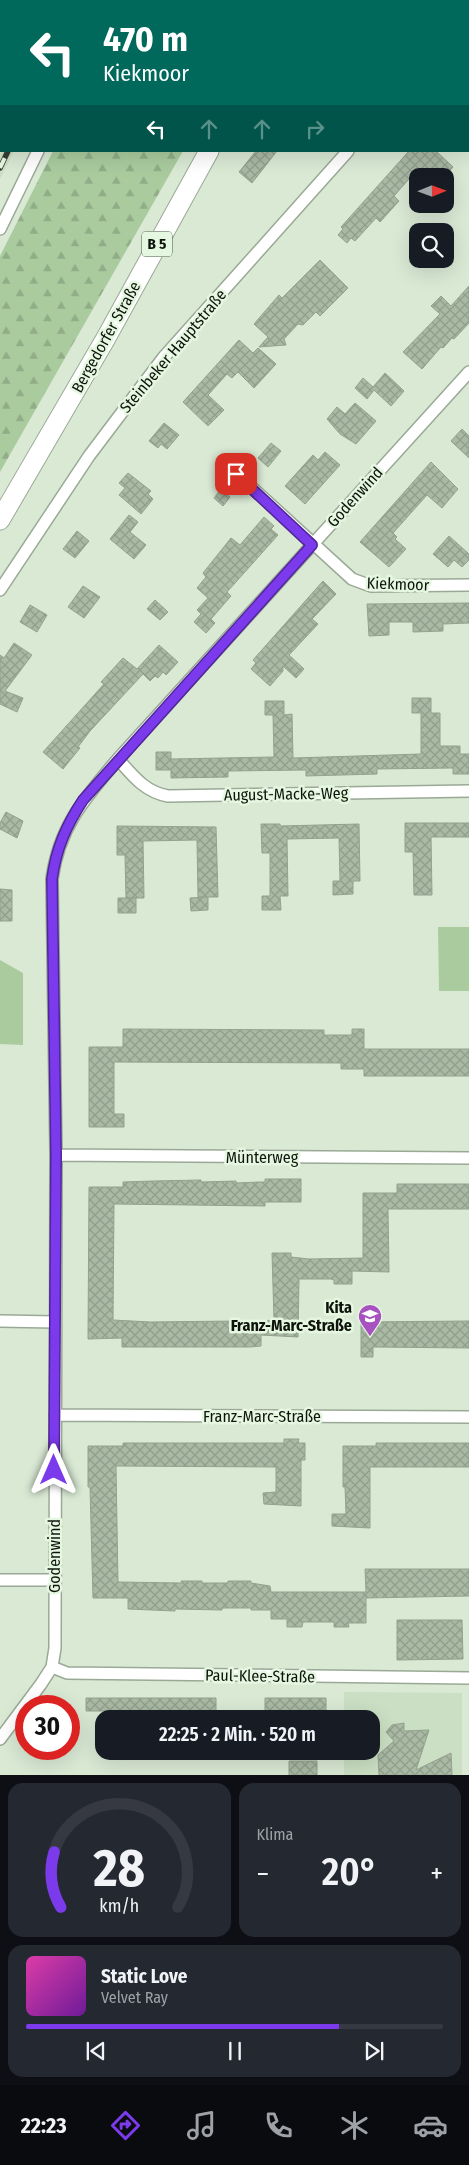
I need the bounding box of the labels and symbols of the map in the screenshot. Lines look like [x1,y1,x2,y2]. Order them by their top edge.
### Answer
north arrow [409,168,454,212]
road number: B 5 [142,232,172,256]
street label: Bergedorfer Straße [68,278,144,396]
street label: Steinbeker Hauptstraße [116,285,230,417]
pin [215,453,257,495]
street label: Godenwind [323,463,387,531]
street label: Kiekmoor [366,573,430,595]
street label: August-Macke-Weg [224,783,349,805]
street label: Münterweg [226,1148,299,1167]
place label: Kita Franz-Marc-Straße [231,1298,352,1335]
school or university icon: Kita Franz-Marc-Straße [357,1303,383,1337]
street label: Franz-Marc-Straße [203,1407,321,1426]
position arrow [27,1443,79,1495]
street label: Godenwind [45,1519,64,1593]
street label: Paul-Klee-Straße [205,1666,315,1686]
speed limit sign: 30 [15,1695,80,1760]

